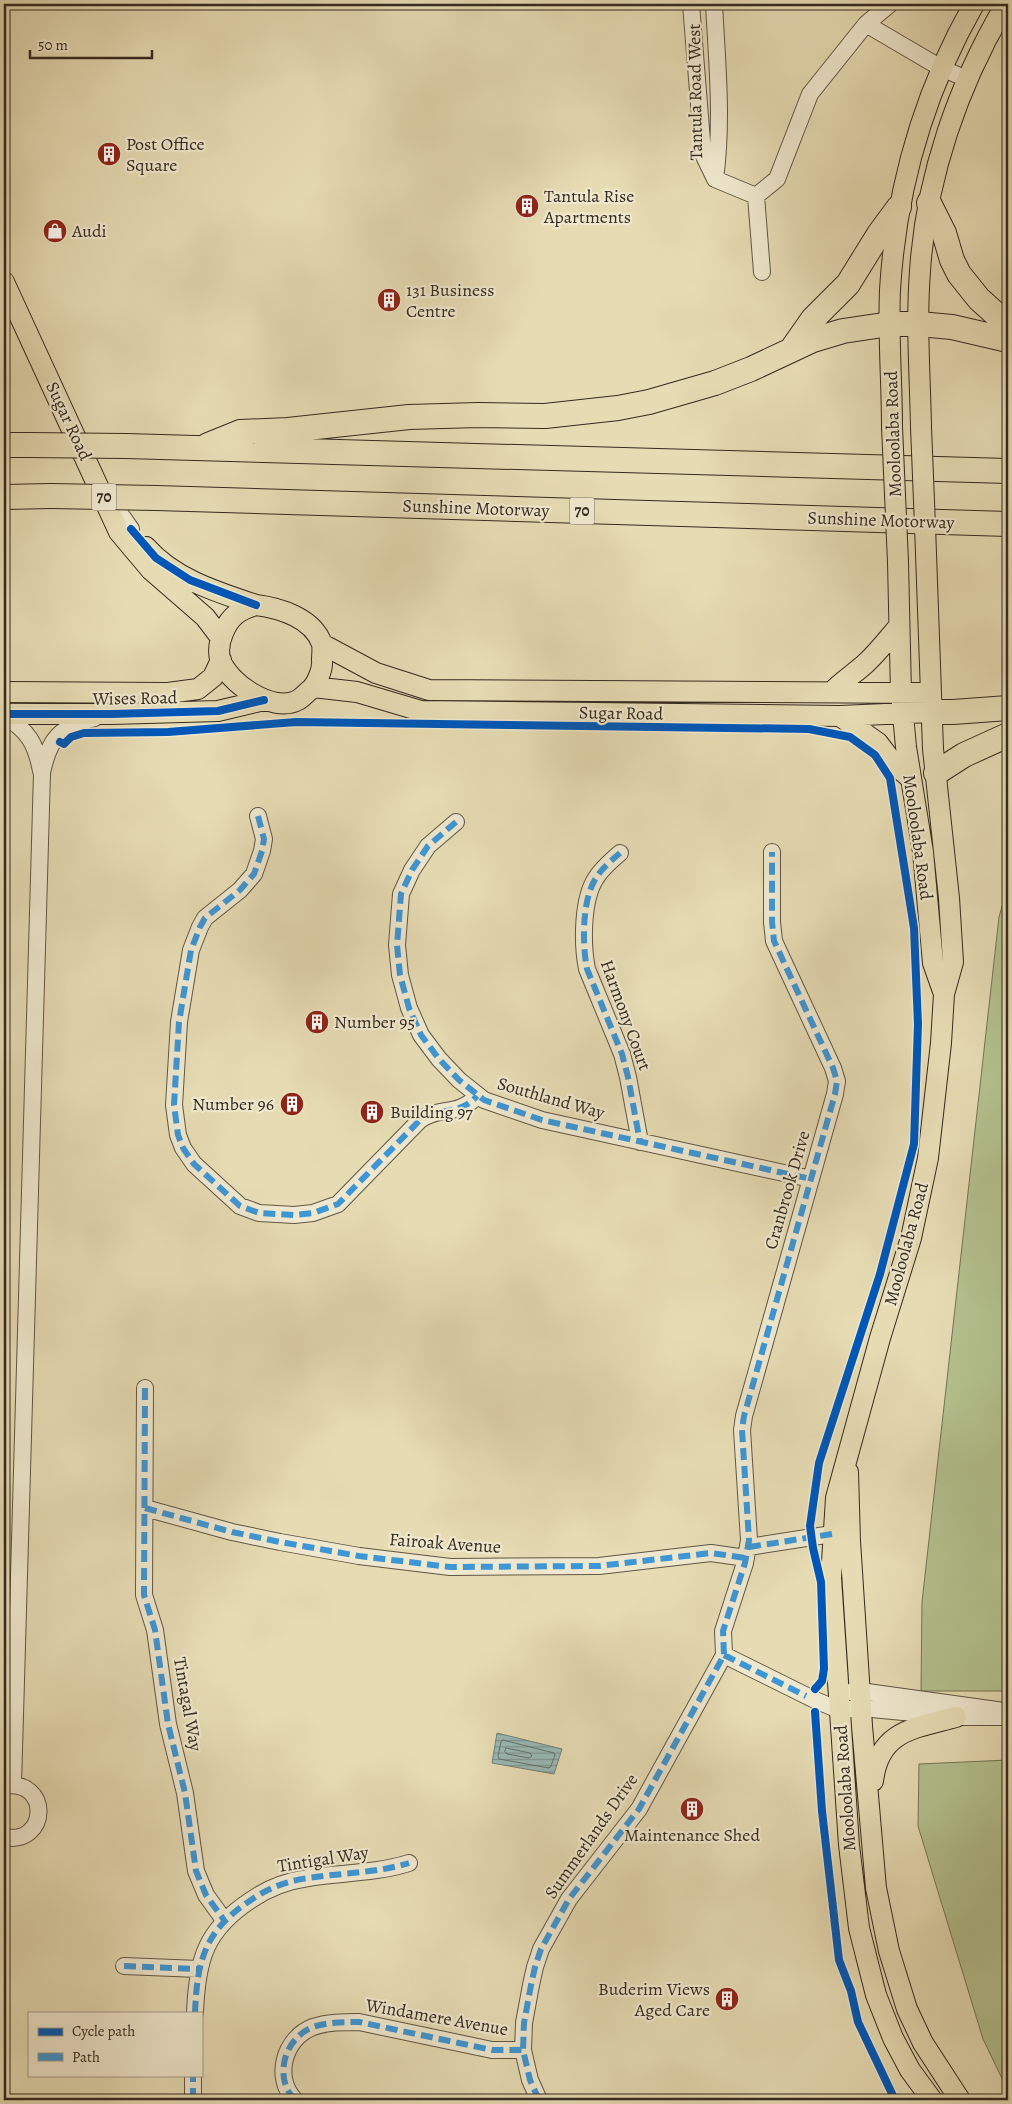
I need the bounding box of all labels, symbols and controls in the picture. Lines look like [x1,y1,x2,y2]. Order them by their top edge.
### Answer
street label: Tantula Road West [682,23,708,161]
scale bar [30,28,152,60]
text: 50 m [38,35,68,55]
place label: Post Office Square [126,132,205,177]
building icon: Post Office Square [96,141,122,167]
place label: Tantula Rise Apartments [543,184,634,229]
building icon: Tantula Rise Apartments [514,193,540,219]
shop icon: Audi [42,218,68,244]
place label: Audi [71,219,107,243]
place label: 131 Business Centre [406,278,495,323]
building icon: 131 Business Centre [376,287,402,313]
street label: Mooloolaba Road [879,370,907,498]
street label: Sugar Road [40,378,98,465]
road number: 70 [92,484,116,511]
street label: Sunshine Motorway [402,493,551,523]
road number: 70 [570,498,594,524]
street label: Sunshine Motorway [807,505,956,535]
street label: Wises Road [91,685,178,711]
street label: Sugar Road [579,700,664,726]
street label: Mooloolaba Road [897,773,939,902]
street label: Harmony Court [595,956,657,1074]
building icon: Number 95 [304,1009,330,1035]
place label: Number 95 [334,1010,415,1034]
street label: Southland Way [494,1071,608,1125]
building icon: Number 96 [279,1091,305,1117]
place label: Number 96 [192,1092,274,1116]
building icon: Building 97 [359,1099,385,1125]
place label: Building 97 [390,1100,473,1124]
street label: Cranbrook Drive [759,1128,815,1252]
street label: Mooloolaba Road [878,1179,934,1308]
street label: Fairoak Avenue [388,1527,502,1559]
street label: Tintagal Way [168,1655,208,1754]
street label: Mooloolaba Road [829,1724,861,1852]
street label: Summerlands Drive [539,1769,643,1903]
building icon: Maintenance Shed [679,1796,705,1822]
place label: Maintenance Shed [624,1823,760,1847]
street label: Tintigal Way [276,1840,371,1878]
place label: Buderim Views Aged Care [598,1977,710,2022]
building icon: Buderim Views Aged Care [714,1986,740,2012]
street label: Windamere Avenue [363,1993,510,2041]
legend [28,2012,202,2076]
text: Cycle path [72,2021,135,2041]
text: Path [72,2047,100,2067]

